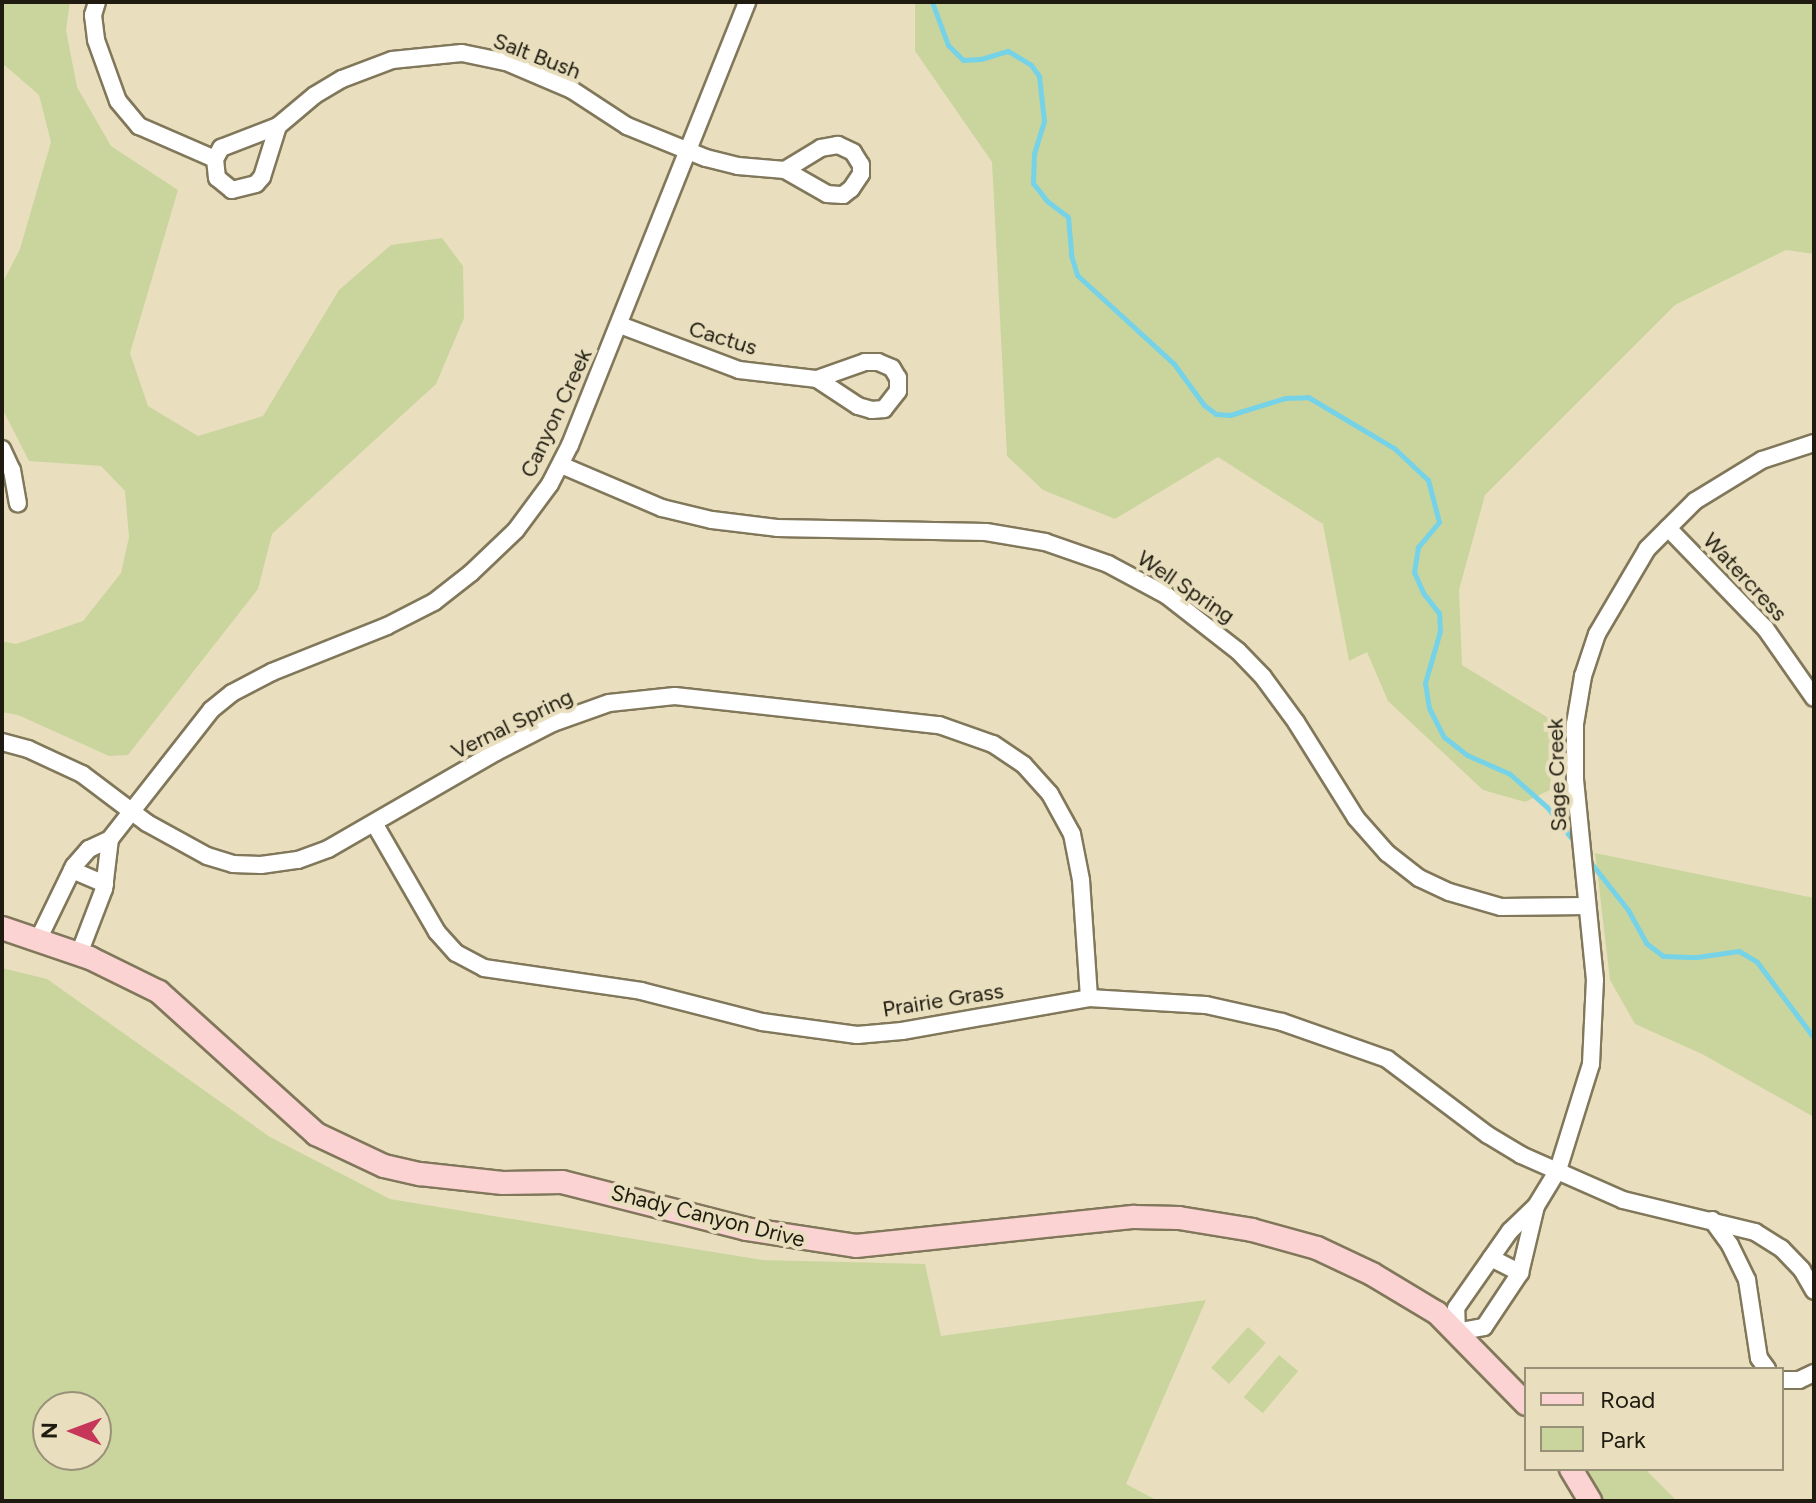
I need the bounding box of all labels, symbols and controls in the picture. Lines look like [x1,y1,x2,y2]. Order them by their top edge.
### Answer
street label: Salt Bush [490,27,584,85]
street label: Cactus [686,315,760,361]
street label: Canyon Creek [515,344,597,482]
street label: Watercress [1697,527,1793,627]
street label: Well Spring [1132,545,1240,629]
street label: Vernal Spring [447,683,577,765]
street label: Sage Creek [1542,718,1572,832]
street label: Prairie Grass [881,977,1005,1023]
street label: Shady Canyon Drive [608,1179,808,1253]
legend [1524,1367,1784,1471]
text: Road [1600,1385,1655,1414]
north arrow [32,1391,112,1471]
text: N [36,1422,63,1439]
text: Park [1600,1425,1646,1454]

